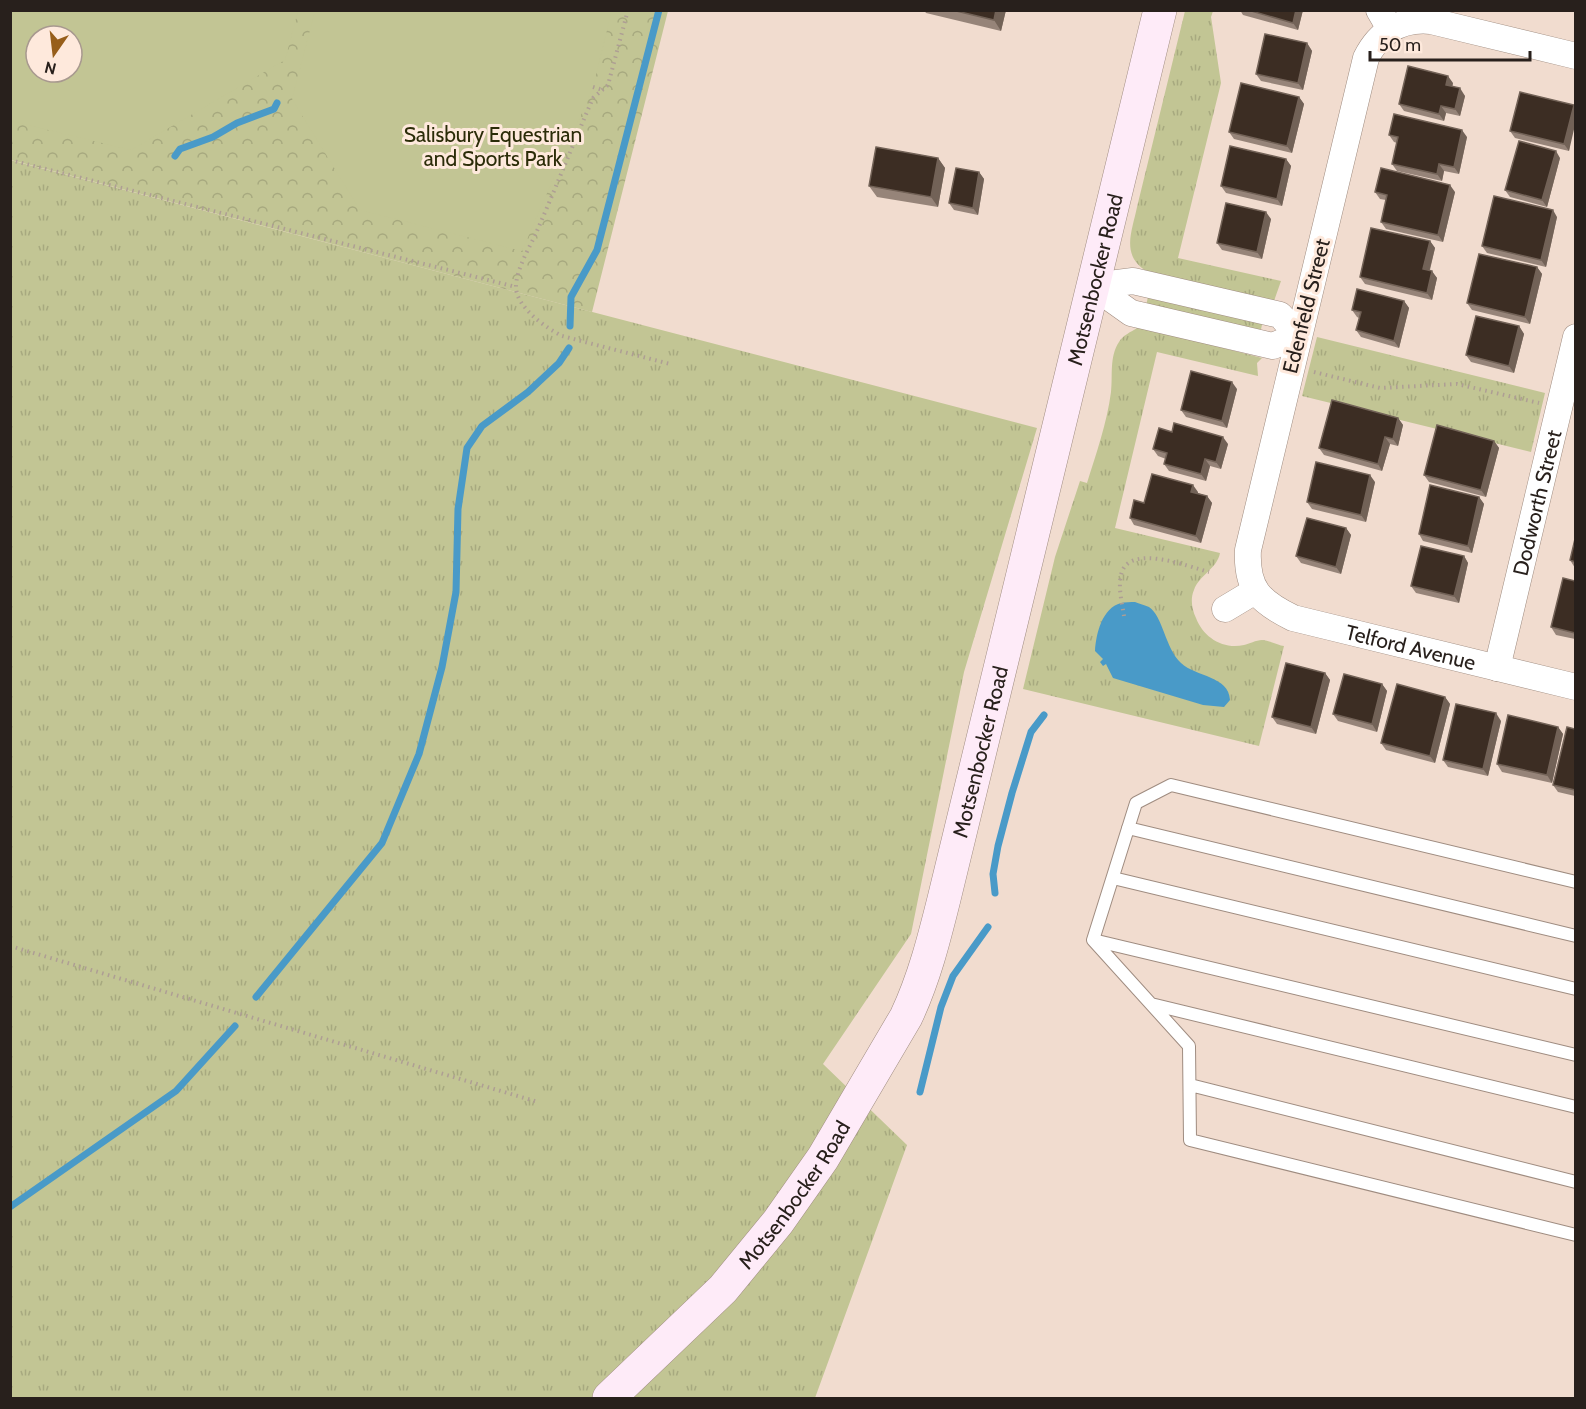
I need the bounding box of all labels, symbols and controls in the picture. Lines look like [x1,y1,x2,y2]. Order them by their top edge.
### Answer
north arrow [24,24,84,84]
scale bar [1370,24,1530,62]
text: 50 m [1379,34,1421,56]
text: N [43,57,58,79]
park label: Salisbury Equestrian and Sports Park [404,122,582,171]
street label: Motsenbocker Road [1062,191,1127,368]
street label: Edenfeld Street [1277,236,1335,376]
street label: Dodworth Street [1507,427,1566,578]
street label: Telford Avenue [1343,619,1479,675]
street label: Motsenbocker Road [947,663,1013,840]
street label: Motsenbocker Road [733,1116,855,1274]

